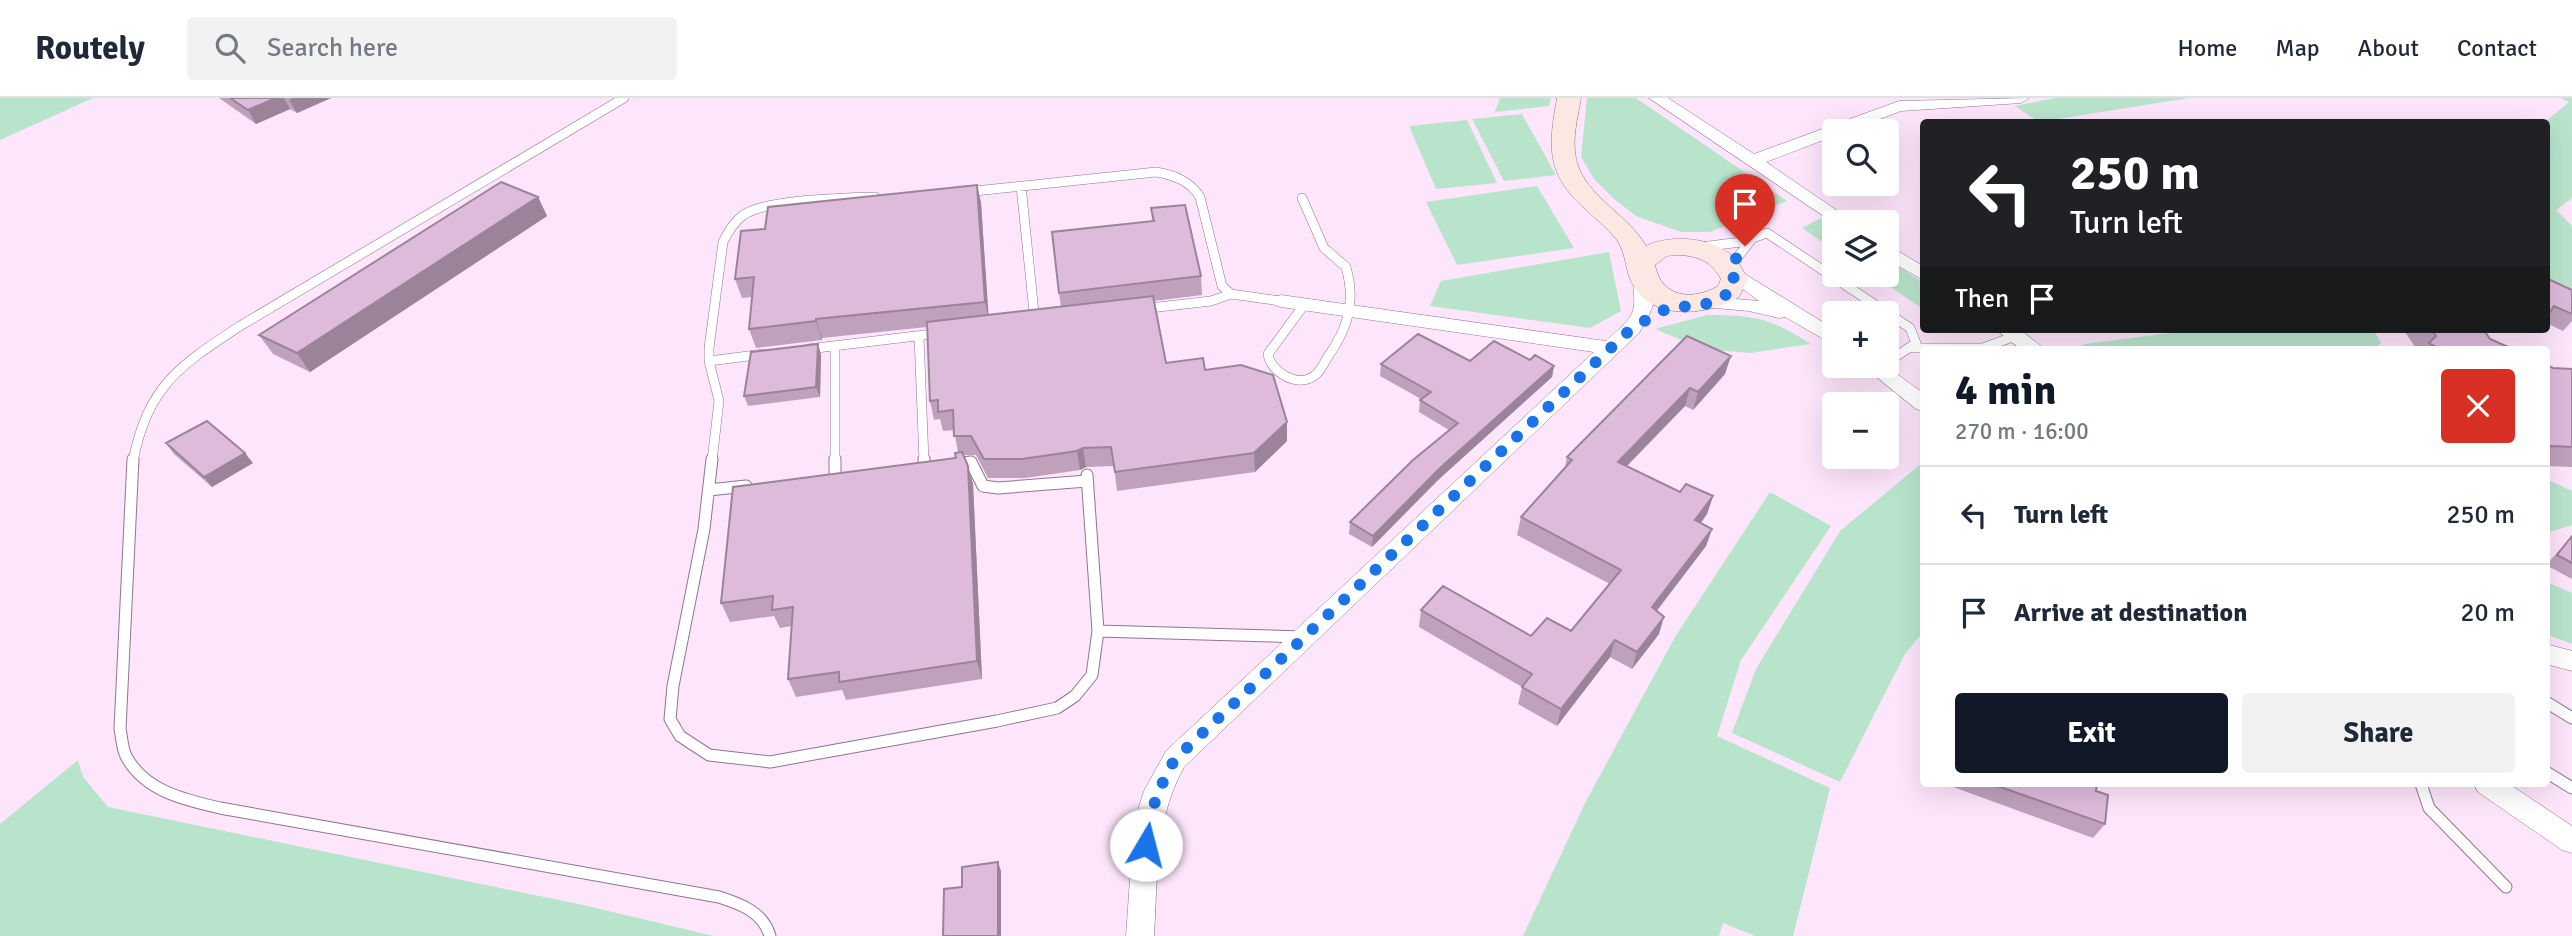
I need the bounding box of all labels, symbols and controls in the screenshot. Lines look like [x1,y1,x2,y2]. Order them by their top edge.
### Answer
search box [187,17,677,80]
text: Routely [35,28,145,69]
icon: search [211,29,249,67]
text: Search here [267,32,398,64]
text: Home [2177,33,2237,63]
text: Map [2275,33,2320,63]
text: About [2358,33,2419,63]
text: Contact [2457,33,2537,63]
map controls [1822,119,1899,469]
button: search [1822,119,1899,196]
text: 250 m [2070,143,2200,203]
icon: left [1955,147,2046,238]
pin [1715,174,1775,246]
icon: arrive [1726,185,1764,223]
text: Turn left [2070,203,2183,242]
button: layers [1822,210,1899,287]
icon: arrive [2023,280,2061,318]
text: Then [1955,283,2009,315]
button: + [1822,301,1899,378]
text: 4 min [1955,365,2056,416]
button: close [2441,369,2515,443]
button: − [1822,392,1899,469]
text: 270 m · 16:00 [1955,417,2089,446]
icon: left [1955,496,1993,534]
text: Turn left [2014,499,2108,531]
text: 250 m [2446,499,2515,531]
icon: arrive [1955,594,1993,632]
text: Arrive at destination [2014,597,2247,629]
text: 20 m [2460,597,2515,629]
button: Exit [1955,693,2228,773]
button: Share [2242,693,2515,773]
position arrow [1109,808,1183,882]

